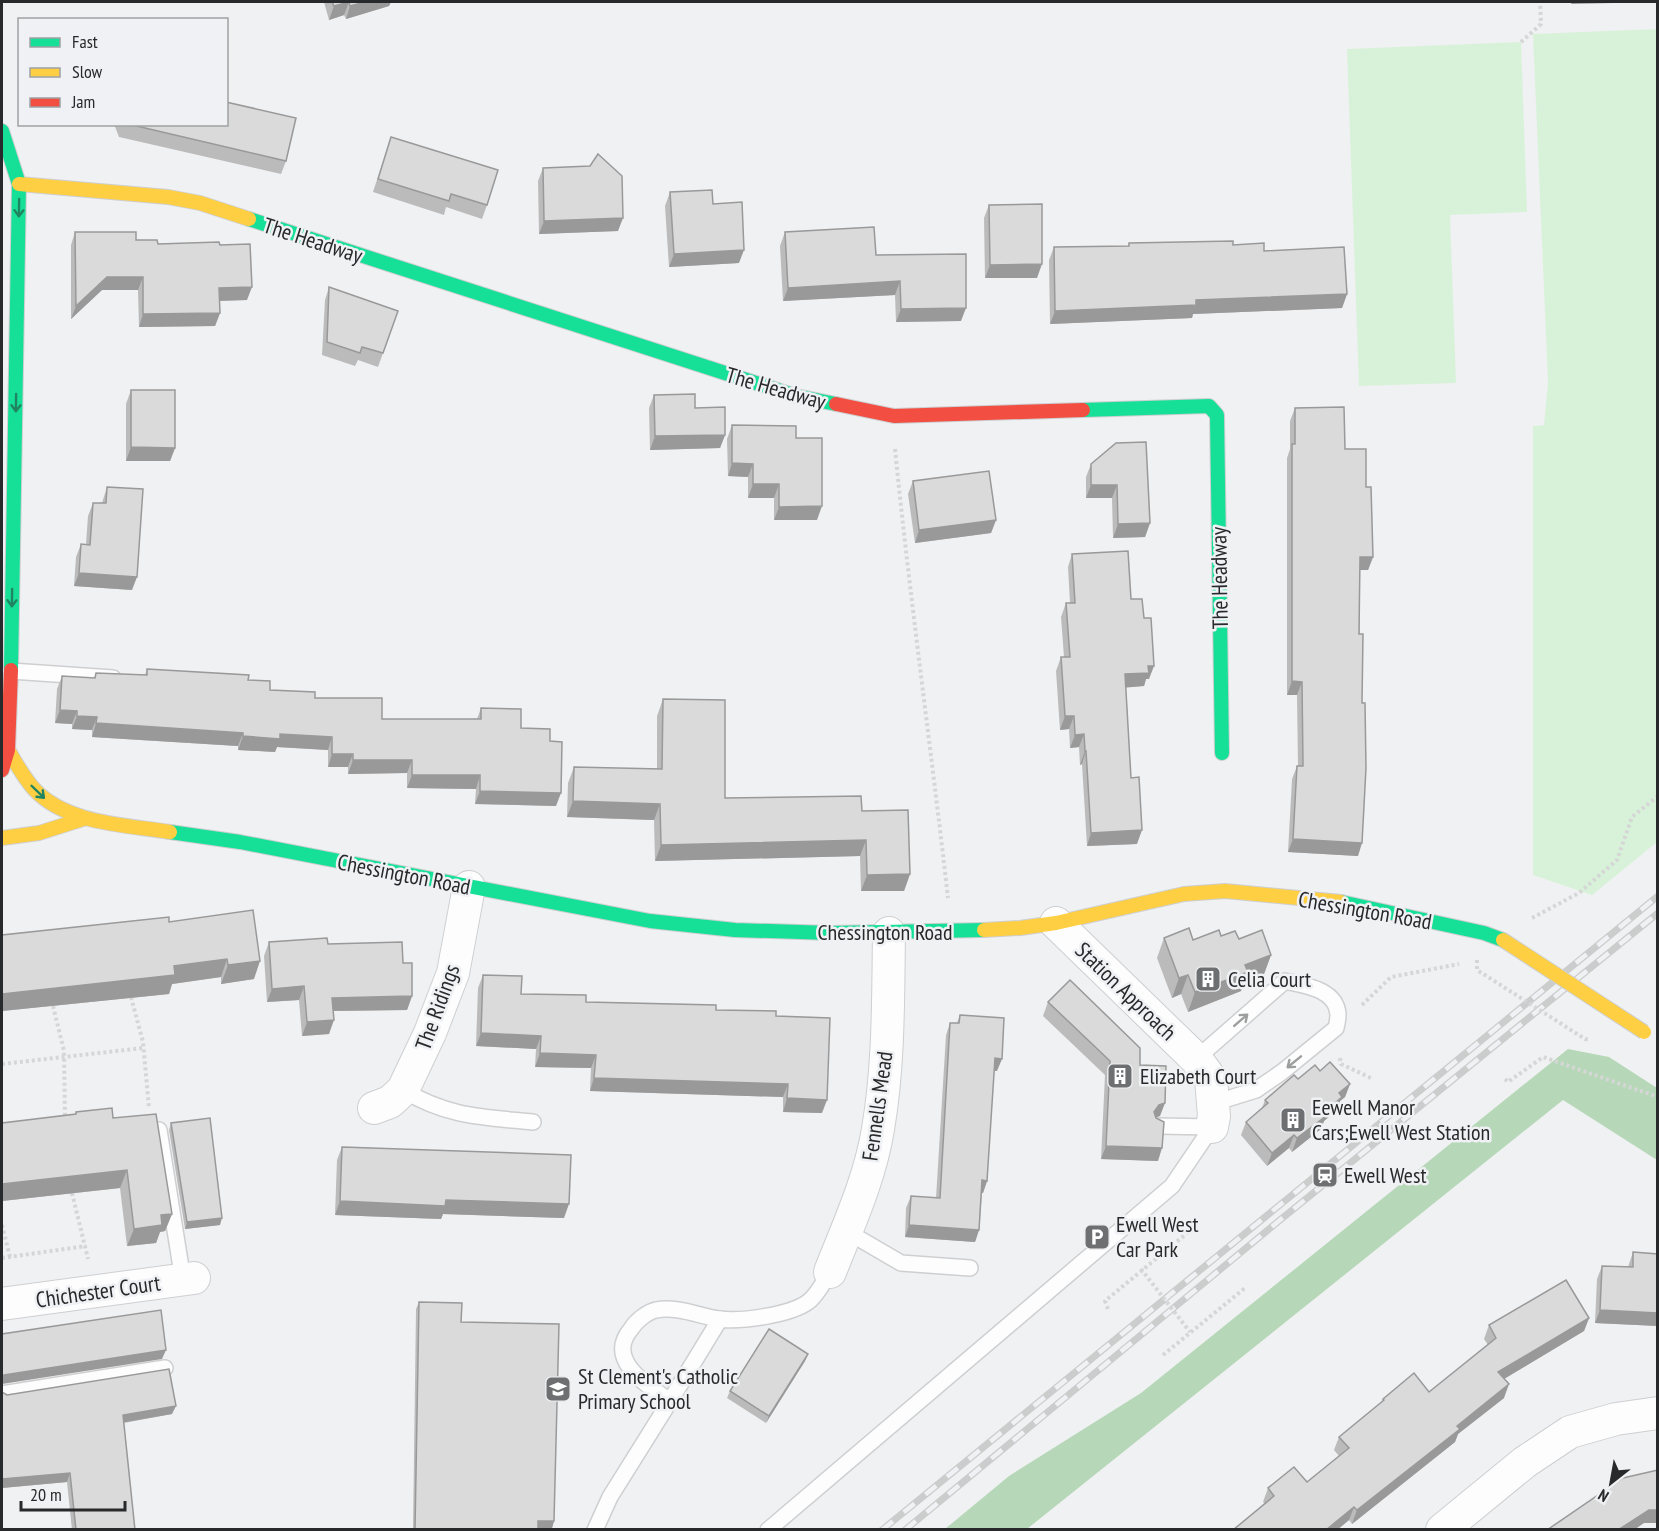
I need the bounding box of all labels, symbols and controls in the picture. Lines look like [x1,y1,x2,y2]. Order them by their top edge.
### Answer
legend [18,18,228,126]
text: Fast [72,30,98,53]
text: Slow [72,60,103,83]
text: Jam [71,90,95,113]
one-way arrow [13,197,25,217]
street label: The Headway [260,211,367,269]
street label: The Headway [723,360,830,416]
one-way arrow [10,392,21,412]
street label: The Headway [1204,526,1234,630]
one-way arrow [6,587,18,607]
one-way arrow [31,785,46,800]
street label: Chessington Road [335,847,473,901]
street label: Chessington Road [1296,885,1434,935]
street label: Chessington Road [818,918,952,946]
street label: Station Approach [1070,936,1182,1046]
street label: The Ridings [409,960,465,1054]
building icon: Celia Court [1193,964,1223,994]
place label: Celia Court [1228,965,1311,993]
one-way arrow [1233,1013,1248,1027]
street label: Fennells Mead [855,1049,899,1163]
one-way arrow [1286,1056,1302,1069]
building icon: Elizabeth Court [1105,1061,1135,1091]
place label: Elizabeth Court [1140,1062,1256,1090]
place label: Eewell Manor Cars;Ewell West Station [1312,1093,1490,1146]
building icon: Eewell Manor Cars;Ewell West Station [1278,1105,1308,1135]
station icon: Ewell West [1310,1160,1340,1190]
place label: Ewell West [1344,1161,1426,1189]
place label: Ewell West Car Park [1116,1210,1198,1263]
parking icon: Ewell West Car Park [1082,1222,1112,1252]
street label: Chichester Court [34,1268,162,1314]
place label: St Clement's Catholic Primary School [578,1362,738,1415]
school or university icon: St Clement's Catholic Primary School [543,1374,573,1404]
north arrow [1581,1453,1641,1513]
scale bar [21,1474,124,1512]
text: 20 m [30,1483,62,1506]
text: N [1594,1485,1612,1507]

